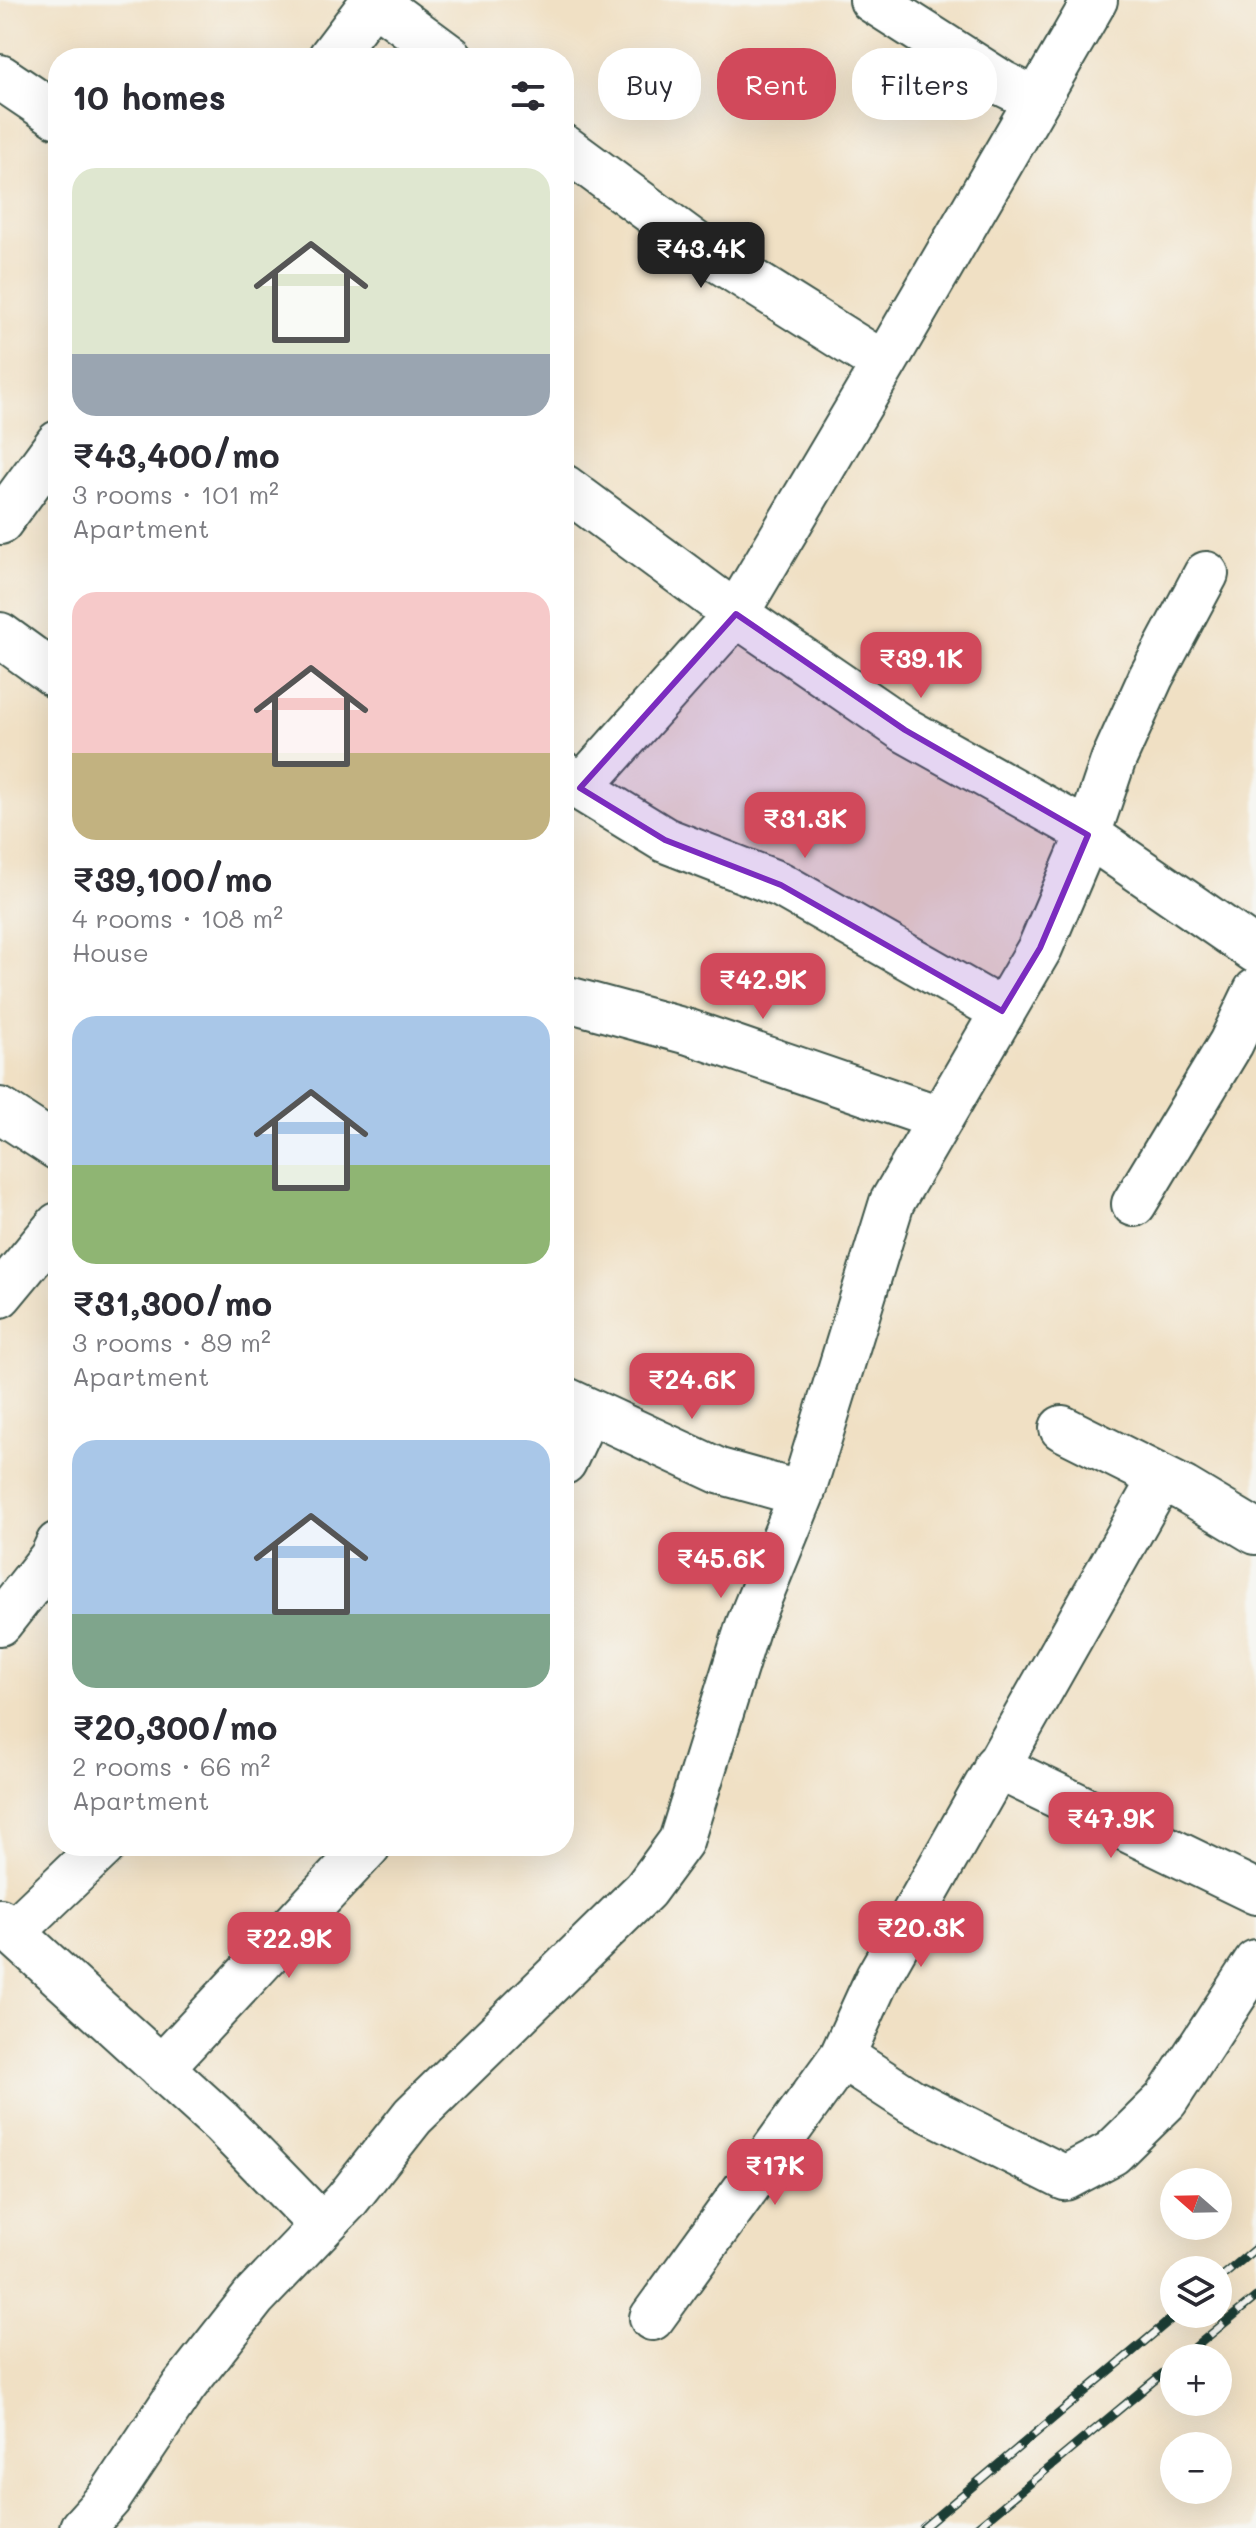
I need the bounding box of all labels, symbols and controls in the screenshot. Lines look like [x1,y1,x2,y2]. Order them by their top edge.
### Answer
chip: Buy [598,48,701,120]
chip: Rent [717,48,836,120]
chip: Filters [852,48,997,120]
text: 10 homes [72,74,226,119]
icon: filters [506,74,550,118]
icon: home [239,220,383,364]
pin: ₹43.4K [636,222,766,290]
text: ₹43.4K [656,231,746,265]
text: ₹43,400/mo [72,432,280,477]
text: 3 rooms · 101 m² [72,477,279,511]
text: Apartment [72,511,209,545]
pin: ₹39.1K [856,632,986,700]
text: ₹39.1K [878,641,964,675]
icon: home [239,644,383,788]
pin: ₹31.3K [740,792,870,860]
text: ₹31.3K [762,801,848,835]
text: ₹39,100/mo [72,856,272,901]
text: 4 rooms · 108 m² [72,901,283,935]
text: House [72,935,149,969]
pin: ₹42.9K [698,953,828,1021]
text: ₹42.9K [719,962,807,996]
icon: home [239,1068,383,1212]
text: ₹31,300/mo [72,1280,272,1325]
text: 3 rooms · 89 m² [72,1325,271,1359]
pin: ₹24.6K [627,1353,757,1421]
text: Apartment [72,1359,209,1393]
text: ₹24.6K [647,1362,737,1396]
icon: home [239,1492,383,1636]
pin: ₹45.6K [656,1532,786,1600]
text: ₹45.6K [676,1541,766,1575]
text: ₹20,300/mo [72,1704,277,1749]
text: 2 rooms · 66 m² [72,1749,270,1783]
text: Apartment [72,1783,209,1817]
pin: ₹47.9K [1046,1792,1176,1860]
text: ₹47.9K [1067,1801,1155,1835]
pin: ₹20.3K [856,1901,986,1969]
text: ₹20.3K [876,1910,966,1944]
pin: ₹22.9K [224,1912,354,1980]
text: ₹22.9K [245,1921,333,1955]
pin: ₹17K [728,2139,822,2207]
text: ₹17K [745,2148,805,2182]
north arrow [1160,2168,1232,2240]
map controls [1160,2168,1232,2504]
button: layers [1160,2256,1232,2328]
button: + [1160,2344,1232,2416]
button: − [1160,2432,1232,2504]

